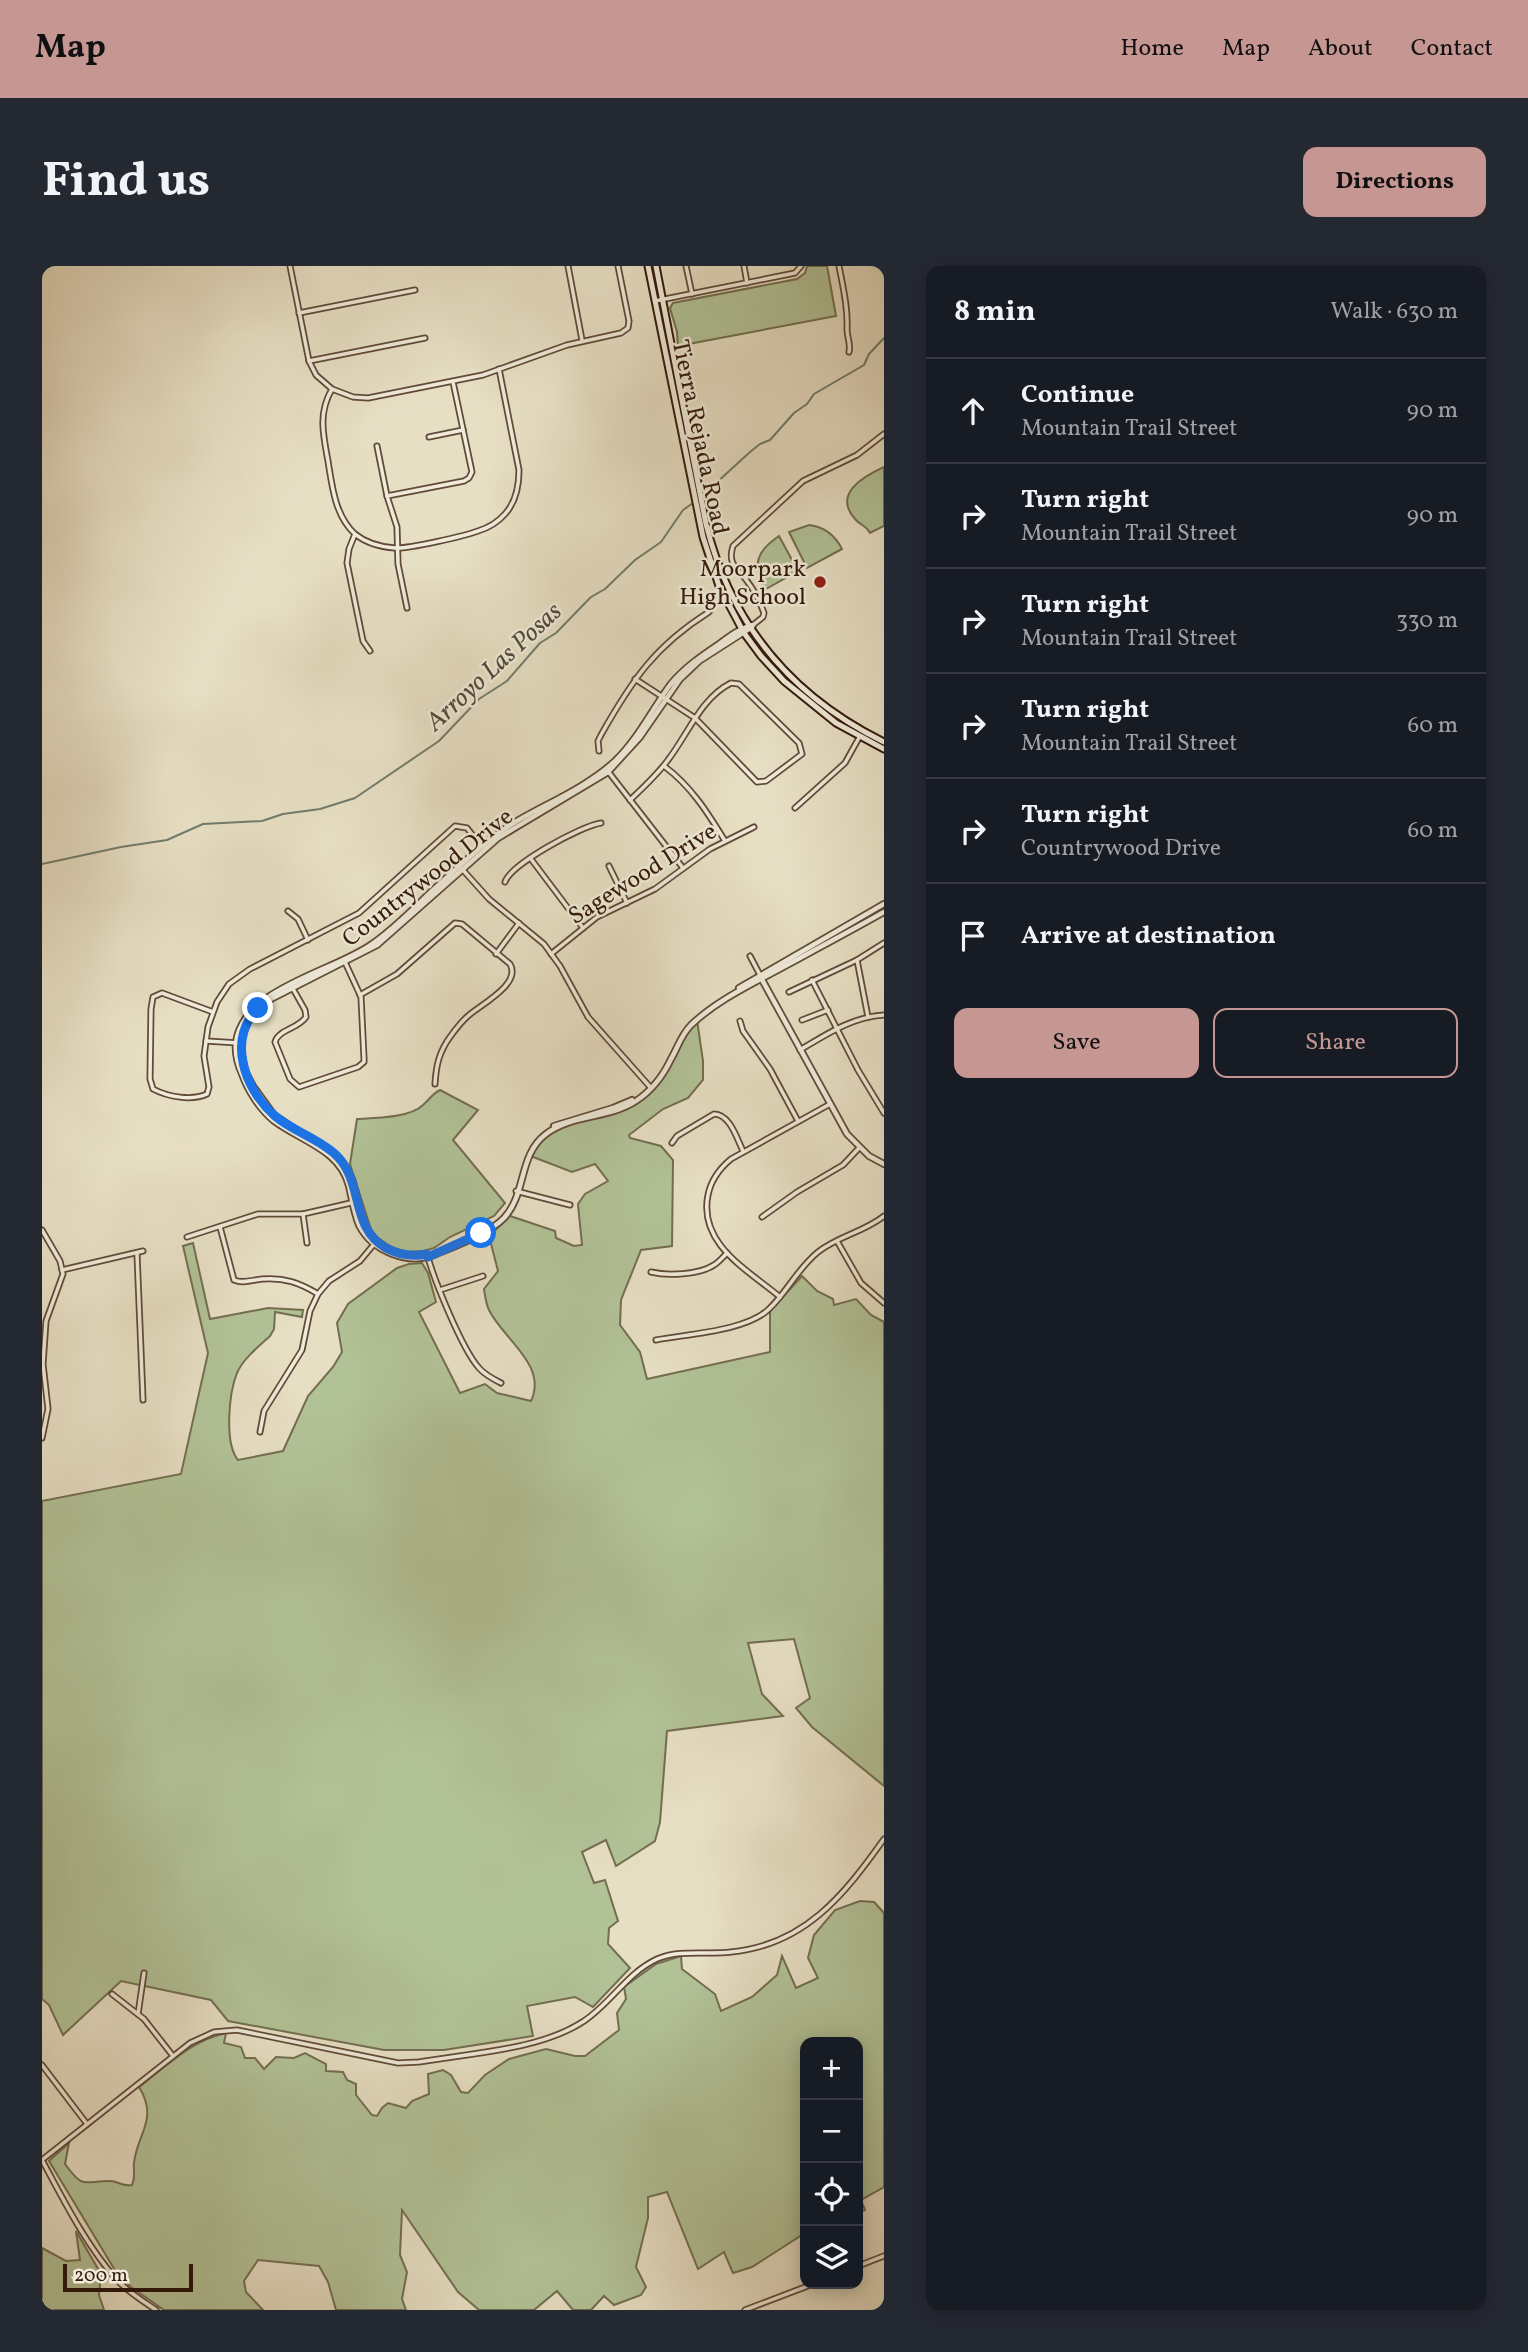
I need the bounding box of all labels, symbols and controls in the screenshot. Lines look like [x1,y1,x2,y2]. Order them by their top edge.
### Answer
text: Map [35,26,106,72]
text: Home [1120,32,1184,66]
text: Map [1222,32,1270,66]
text: About [1308,32,1373,66]
text: Contact [1411,32,1493,66]
button: Directions [1303,147,1486,217]
text: Find us [42,148,210,217]
text: 8 min [954,291,1036,333]
text: Walk · 630 m [1331,296,1458,328]
street label: Tierra Rejada Road [662,337,736,538]
text: Continue [1021,377,1134,413]
icon: ahead [954,392,992,430]
text: 90 m [1407,395,1458,427]
text: Mountain Trail Street [1021,413,1237,445]
text: Turn right [1021,482,1149,518]
icon: right [954,497,992,535]
text: 90 m [1407,500,1458,532]
text: Mountain Trail Street [1021,518,1237,550]
place label: Moorpark High School [679,553,806,615]
marker: Moorpark High School [812,574,828,590]
text: Turn right [1021,587,1149,623]
water label: Arroyo Las Posas [418,595,571,741]
icon: right [954,602,992,640]
text: 330 m [1396,605,1458,637]
text: Mountain Trail Street [1021,623,1237,655]
text: Turn right [1021,692,1149,728]
icon: right [954,707,992,745]
text: 60 m [1408,710,1458,742]
text: Mountain Trail Street [1021,728,1237,760]
text: Turn right [1021,797,1149,833]
street label: Countrywood Drive [336,801,521,956]
icon: right [954,812,992,850]
street label: Sagewood Drive [562,815,724,934]
text: 60 m [1408,815,1458,847]
text: Countrywood Drive [1021,833,1221,865]
icon: arrive [954,917,992,955]
text: Arrive at destination [1021,918,1276,954]
route end [242,992,273,1023]
button: Save [954,1008,1199,1078]
button: Share [1213,1008,1458,1078]
route start [465,1217,496,1248]
map controls [800,2037,863,2289]
button: + [800,2037,863,2100]
button: − [800,2100,863,2163]
button: locate [800,2163,863,2226]
button: layers [800,2226,863,2289]
scale bar [63,2261,192,2293]
text: 200 m [74,2263,128,2289]

